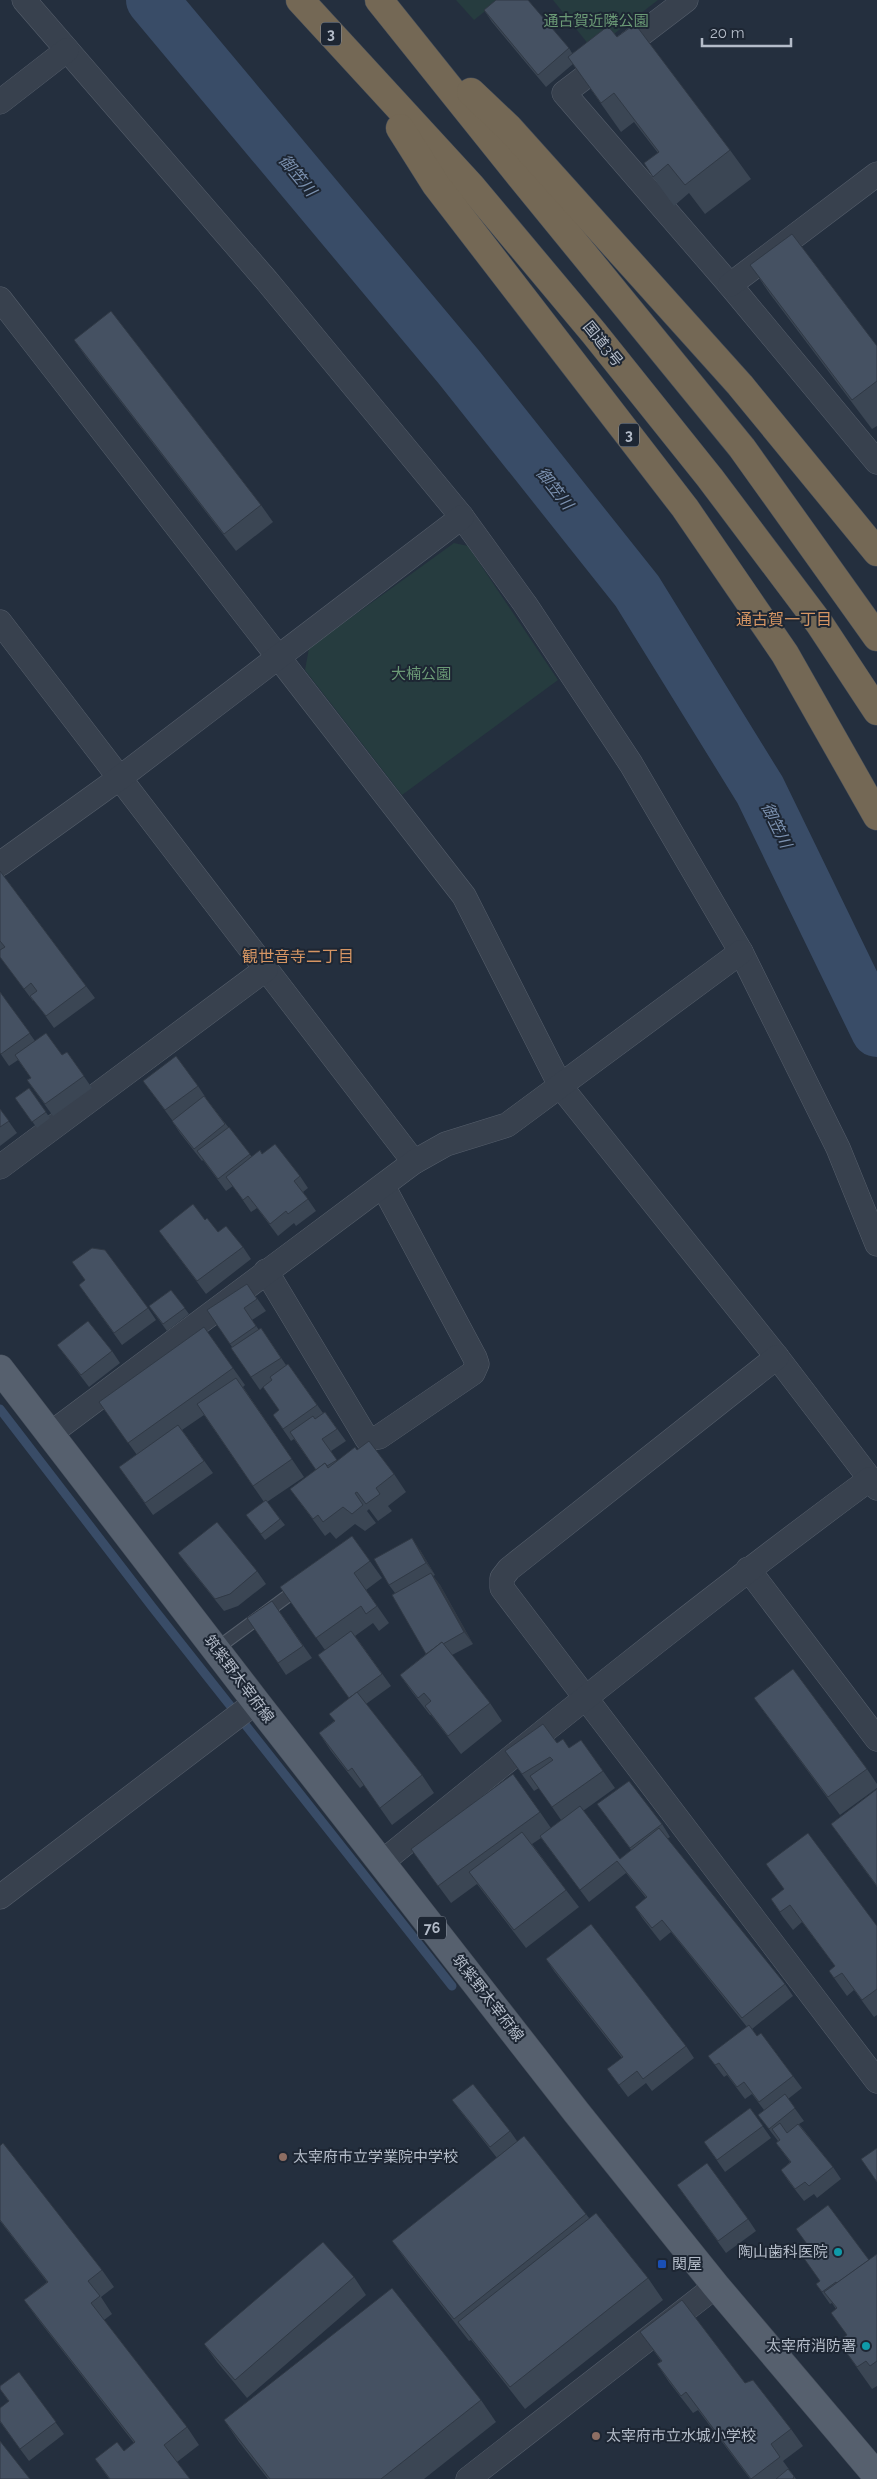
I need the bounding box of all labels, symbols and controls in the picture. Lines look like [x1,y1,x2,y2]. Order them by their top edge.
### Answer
park label: 通古賀近隣公園 [543,12,649,30]
scale bar [702,15,791,47]
road number: 3 [321,22,341,46]
text: 20 m [710,24,745,42]
water label: 御笠川 [275,151,322,201]
street label: 国道3号 [579,318,627,370]
road number: 3 [619,424,639,446]
water label: 御笠川 [532,464,578,515]
district label: 通古賀一丁目 [736,610,832,629]
park label: 大楠公園 [391,665,451,683]
water label: 御笠川 [757,799,796,853]
district label: 観世音寺二丁目 [242,947,354,966]
street label: 筑紫野太宰府線 [200,1632,278,1726]
road number: 76 [418,1916,446,1940]
street label: 筑紫野太宰府線 [449,1951,527,2045]
place label: 太宰府市立学業院中学校 [293,2148,458,2166]
marker: 太宰府市立学業院中学校 [277,2151,289,2163]
place label: 陶山歯科医院 [738,2243,828,2261]
marker: 陶山歯科医院 [832,2246,844,2258]
place label: 関屋 [672,2255,702,2273]
marker: 関屋 [656,2258,668,2270]
place label: 太宰府消防署 [766,2337,856,2355]
marker: 太宰府消防署 [860,2340,872,2352]
place label: 太宰府市立水城小学校 [606,2427,756,2445]
marker: 太宰府市立水城小学校 [590,2430,602,2442]

